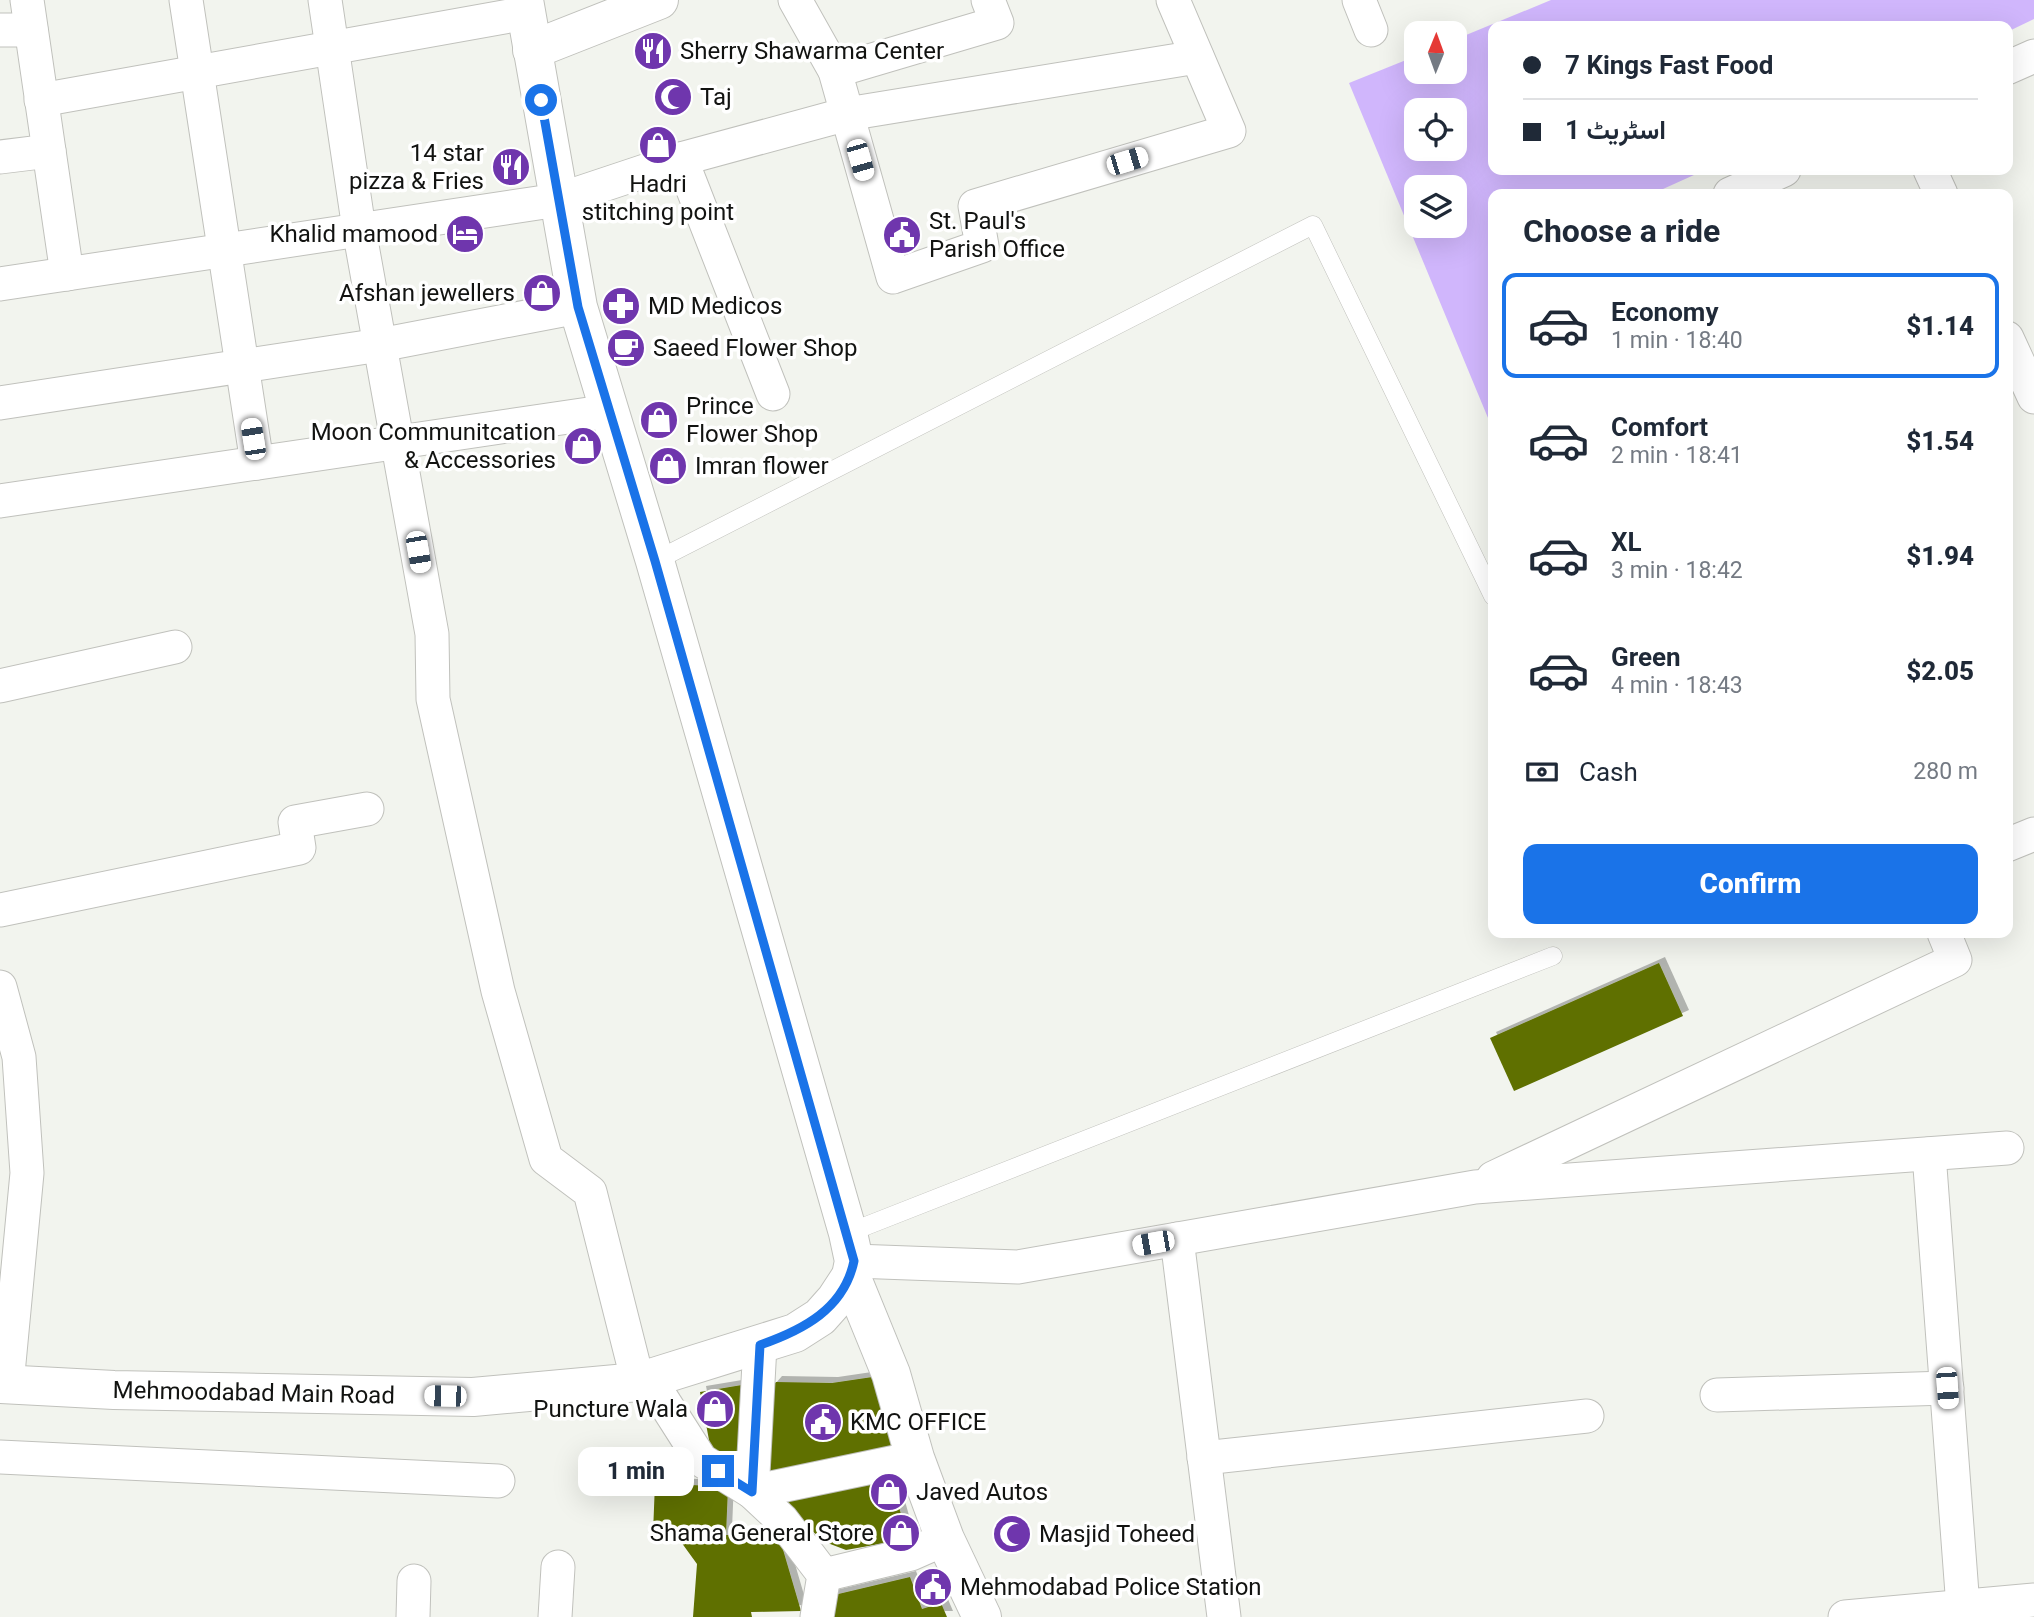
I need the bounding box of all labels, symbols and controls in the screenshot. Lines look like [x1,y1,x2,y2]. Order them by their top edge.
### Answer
north arrow [1404,21,1466,84]
map controls [1404,21,1467,238]
restaurant icon: Sherry Shawarma Center [632,30,674,72]
place label: Sherry Shawarma Center [680,37,944,65]
text: 7 Kings Fast Food [1565,50,1773,80]
mosque icon: Taj [652,76,694,118]
place label: Taj [700,83,732,111]
route start [525,84,557,116]
button: locate [1404,98,1467,161]
text: اسٹریٹ 1 [1565,115,1666,145]
shop icon: Hadri stitching point [637,124,679,166]
car [845,137,876,183]
place label: 14 star pizza & Fries [349,139,484,195]
car [1104,145,1151,177]
restaurant icon: 14 star pizza & Fries [490,146,532,188]
place label: Hadri stitching point [582,170,734,226]
button: layers [1404,175,1467,238]
place label: St. Paul's Parish Office [929,207,1065,263]
text: Choose a ride [1523,212,1720,250]
hotel icon: Khalid mamood [444,213,486,255]
public building icon: St. Paul's Parish Office [881,214,923,256]
place label: Khalid mamood [269,220,438,248]
shop icon: Afshan jewellers [521,272,563,314]
place label: Afshan jewellers [339,279,515,307]
pharmacy icon: MD Medicos [600,285,642,327]
place label: MD Medicos [648,292,782,320]
icon: car [1527,294,1590,357]
text: Economy [1611,297,1718,327]
text: $1.14 [1906,311,1974,341]
cafe icon: Saeed Flower Shop [605,327,647,369]
text: 1 min · 18:40 [1611,327,1743,354]
place label: Saeed Flower Shop [653,334,858,362]
place label: Prince Flower Shop [686,392,818,448]
shop icon: Prince Flower Shop [638,399,680,441]
icon: car [1527,409,1590,472]
text: Comfort [1611,412,1708,442]
car [240,417,267,461]
place label: Moon Communitcation & Accessories [311,418,556,474]
shop icon: Moon Communitcation & Accessories [562,425,604,467]
text: $1.54 [1906,426,1974,456]
text: 2 min · 18:41 [1611,442,1743,469]
shop icon: Imran flower [647,445,689,487]
place label: Imran flower [695,452,829,480]
icon: car [1527,524,1590,587]
text: XL [1611,527,1642,557]
car [405,529,432,575]
text: $1.94 [1906,541,1974,571]
text: 3 min · 18:42 [1611,557,1743,584]
icon: car [1527,639,1590,702]
text: Green [1611,642,1681,672]
text: $2.05 [1906,656,1974,686]
text: 4 min · 18:43 [1611,672,1743,699]
icon: cash [1523,753,1561,791]
text: Cash [1579,757,1638,787]
text: 280 m [1913,758,1978,785]
button: Confirm [1523,844,1978,924]
car [1131,1229,1176,1257]
car [1936,1366,1959,1410]
street label: Mehmoodabad Main Road [112,1376,395,1409]
car [424,1385,467,1407]
shop icon: Puncture Wala [694,1388,736,1430]
place label: Puncture Wala [533,1395,688,1423]
public building icon: KMC OFFICE [802,1401,844,1443]
place label: KMC OFFICE [850,1408,986,1436]
callout: 1 min [578,1446,694,1496]
route end [702,1455,734,1487]
text: 1 min [607,1458,665,1485]
shop icon: Javed Autos [868,1471,910,1513]
place label: Javed Autos [916,1478,1048,1506]
shop icon: Shama General Store [880,1512,922,1554]
mosque icon: Masjid Toheed [991,1513,1033,1555]
place label: Shama General Store [650,1519,874,1547]
place label: Masjid Toheed [1039,1520,1195,1548]
public building icon: Mehmodabad Police Station [912,1566,954,1608]
place label: Mehmodabad Police Station [960,1573,1262,1601]

